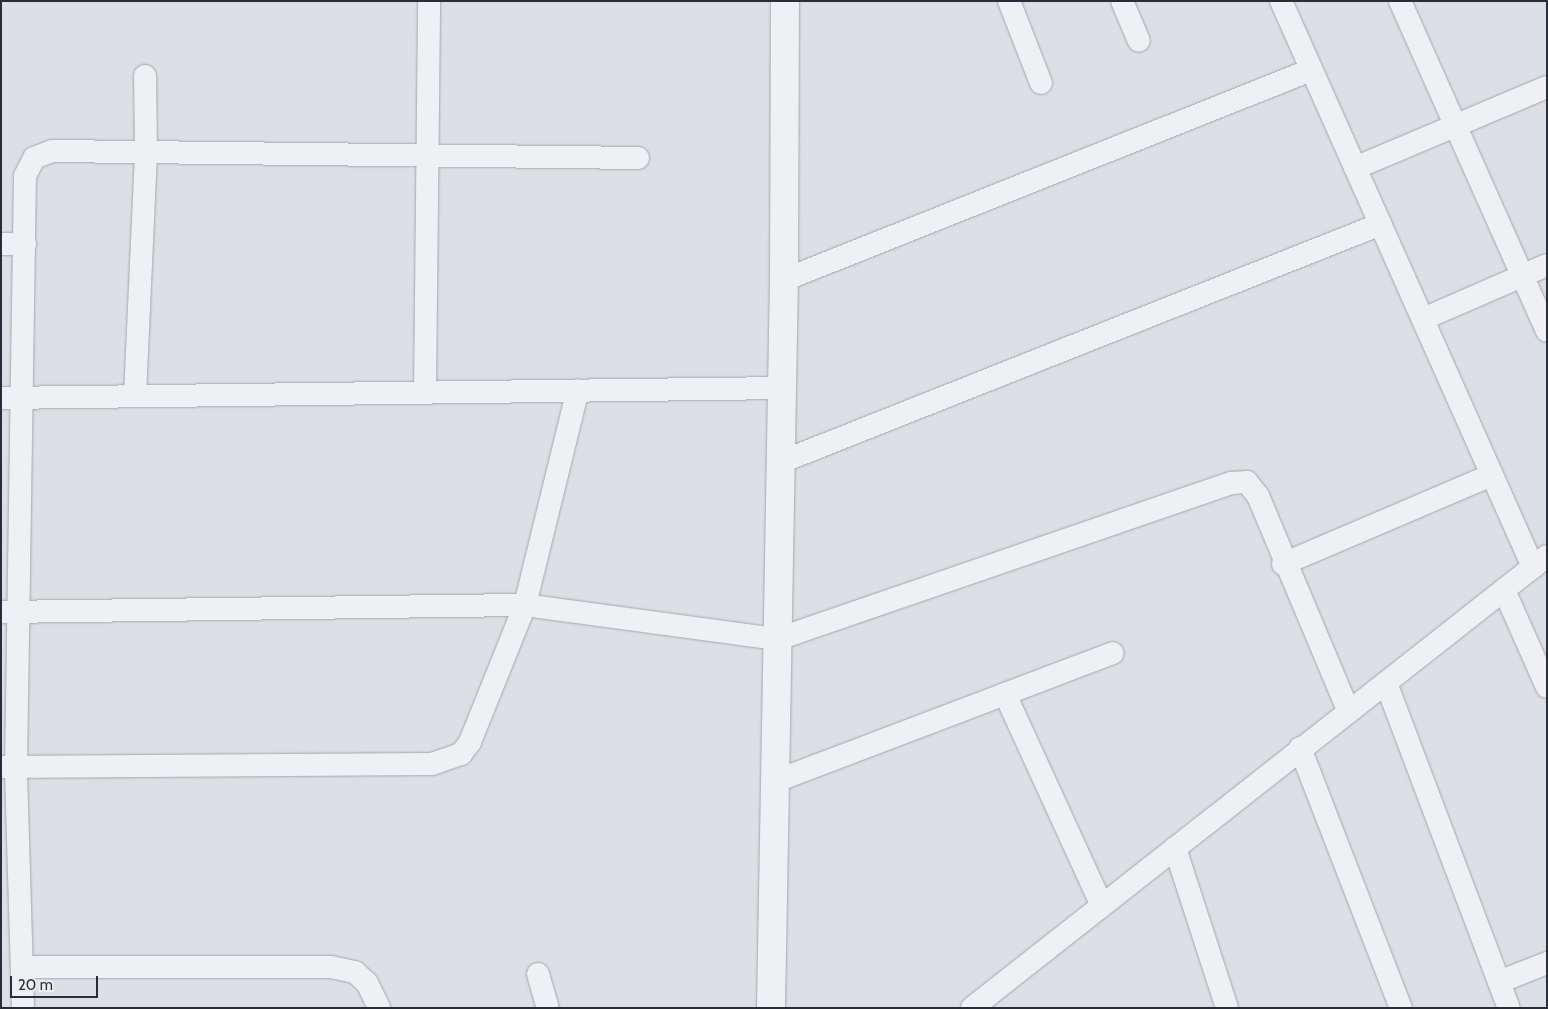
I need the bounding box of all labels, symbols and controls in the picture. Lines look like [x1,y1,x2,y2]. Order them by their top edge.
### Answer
scale bar [12,966,100,998]
text: 20 m [18,976,53,994]

